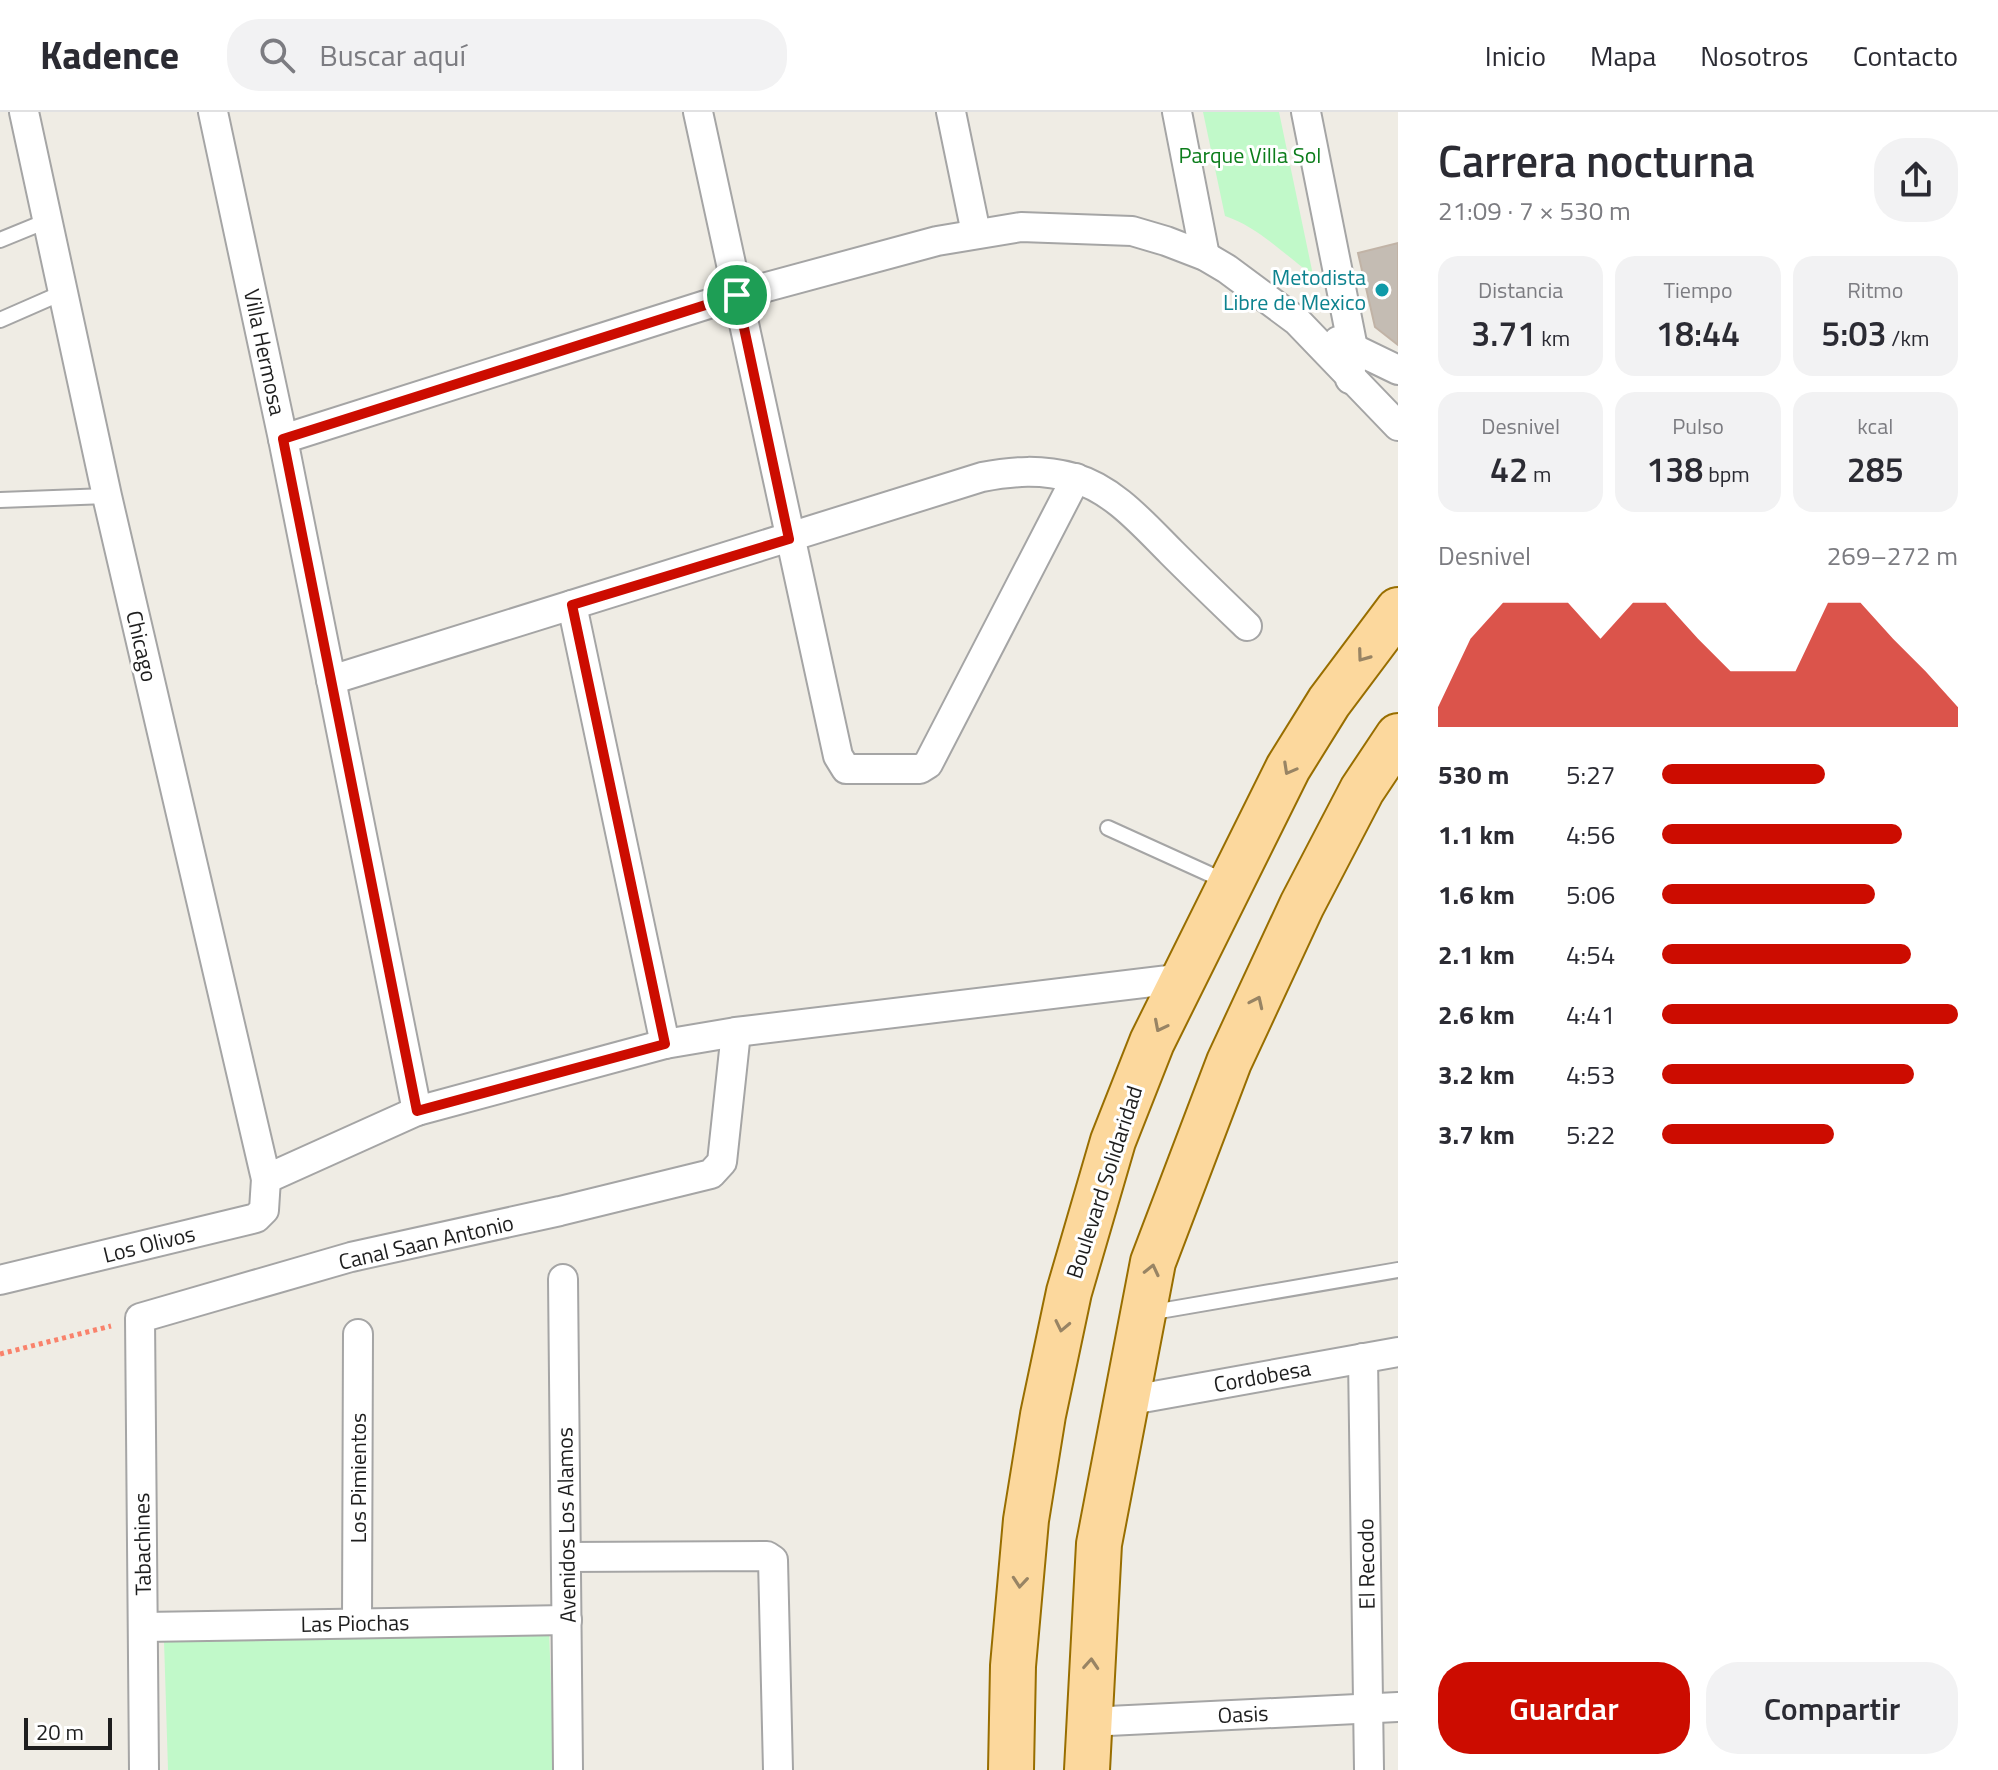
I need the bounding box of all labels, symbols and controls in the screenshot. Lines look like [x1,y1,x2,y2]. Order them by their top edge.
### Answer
search box [227,19,787,91]
text: Kadence [40,26,179,84]
text: Buscar aquí [319,32,466,78]
icon: search [255,33,299,77]
text: Inicio [1485,34,1546,77]
text: Mapa [1590,34,1656,77]
text: Nosotros [1700,34,1809,77]
text: Contacto [1853,34,1958,77]
text: Carrera nocturna [1438,127,1755,194]
park label: Parque Villa Sol [1179,138,1321,172]
button: share [1874,138,1958,222]
text: 21:09 · 7 × 530 m [1438,191,1631,230]
place label: Metodista Libre de Mexico [1223,260,1366,319]
pin [703,261,771,329]
icon: arrive [715,273,759,317]
text: Distancia [1478,273,1563,307]
text: Tiempo [1663,273,1733,307]
text: Ritmo [1847,273,1903,307]
marker: Metodista Libre de Mexico [1373,281,1391,299]
street label: Villa Hermosa [235,286,295,418]
text: 3.71 [1471,307,1536,359]
text: 18:44 [1656,307,1740,359]
text: 5:03 [1821,307,1887,359]
text: km [1536,321,1570,355]
text: /km [1887,321,1929,355]
text: Desnivel [1481,409,1560,443]
text: Pulso [1672,409,1724,443]
text: kcal [1857,409,1893,443]
text: 42 [1490,443,1528,495]
text: 138 [1646,443,1703,495]
text: 285 [1847,443,1904,495]
text: m [1528,457,1551,491]
text: bpm [1703,457,1750,491]
text: Desnivel [1438,536,1531,575]
text: 269–272 m [1827,536,1958,575]
street label: Chicago [117,607,167,685]
one-way arrow [1358,647,1373,661]
text: 530 m [1438,755,1509,794]
text: 5:27 [1566,755,1615,794]
one-way arrow [1283,760,1299,774]
text: 1.1 km [1438,815,1515,854]
text: 4:56 [1566,815,1615,854]
text: 1.6 km [1438,875,1515,914]
text: 5:06 [1566,875,1615,914]
text: 2.1 km [1438,935,1515,974]
text: 4:54 [1566,935,1615,974]
one-way arrow [1247,995,1263,1010]
text: 2.6 km [1438,995,1515,1034]
text: 4:41 [1566,995,1615,1034]
one-way arrow [1154,1018,1170,1033]
text: 3.2 km [1438,1055,1515,1094]
text: 4:53 [1566,1055,1615,1094]
street label: Boulevard Solidaridad [1057,1081,1151,1283]
text: 3.7 km [1438,1115,1515,1154]
text: 5:22 [1566,1115,1615,1154]
street label: Canal Saan Antonio [335,1205,517,1279]
street label: Los Olivos [99,1216,199,1272]
one-way arrow [1143,1263,1160,1277]
one-way arrow [1054,1318,1071,1332]
street label: Cordobesa [1211,1351,1313,1401]
street label: Los Pimientos [341,1413,375,1543]
street label: Avenidos Los Alamos [547,1427,585,1623]
street label: Tabachines [124,1492,160,1596]
street label: El Recodo [1348,1518,1384,1610]
one-way arrow [1012,1576,1029,1589]
street label: Las Piochas [300,1605,410,1641]
one-way arrow [1082,1657,1099,1670]
button: Guardar [1438,1662,1690,1754]
button: Compartir [1706,1662,1958,1754]
street label: Oasis [1217,1696,1269,1732]
scale bar [24,1714,112,1750]
text: 20 m [36,1715,84,1749]

